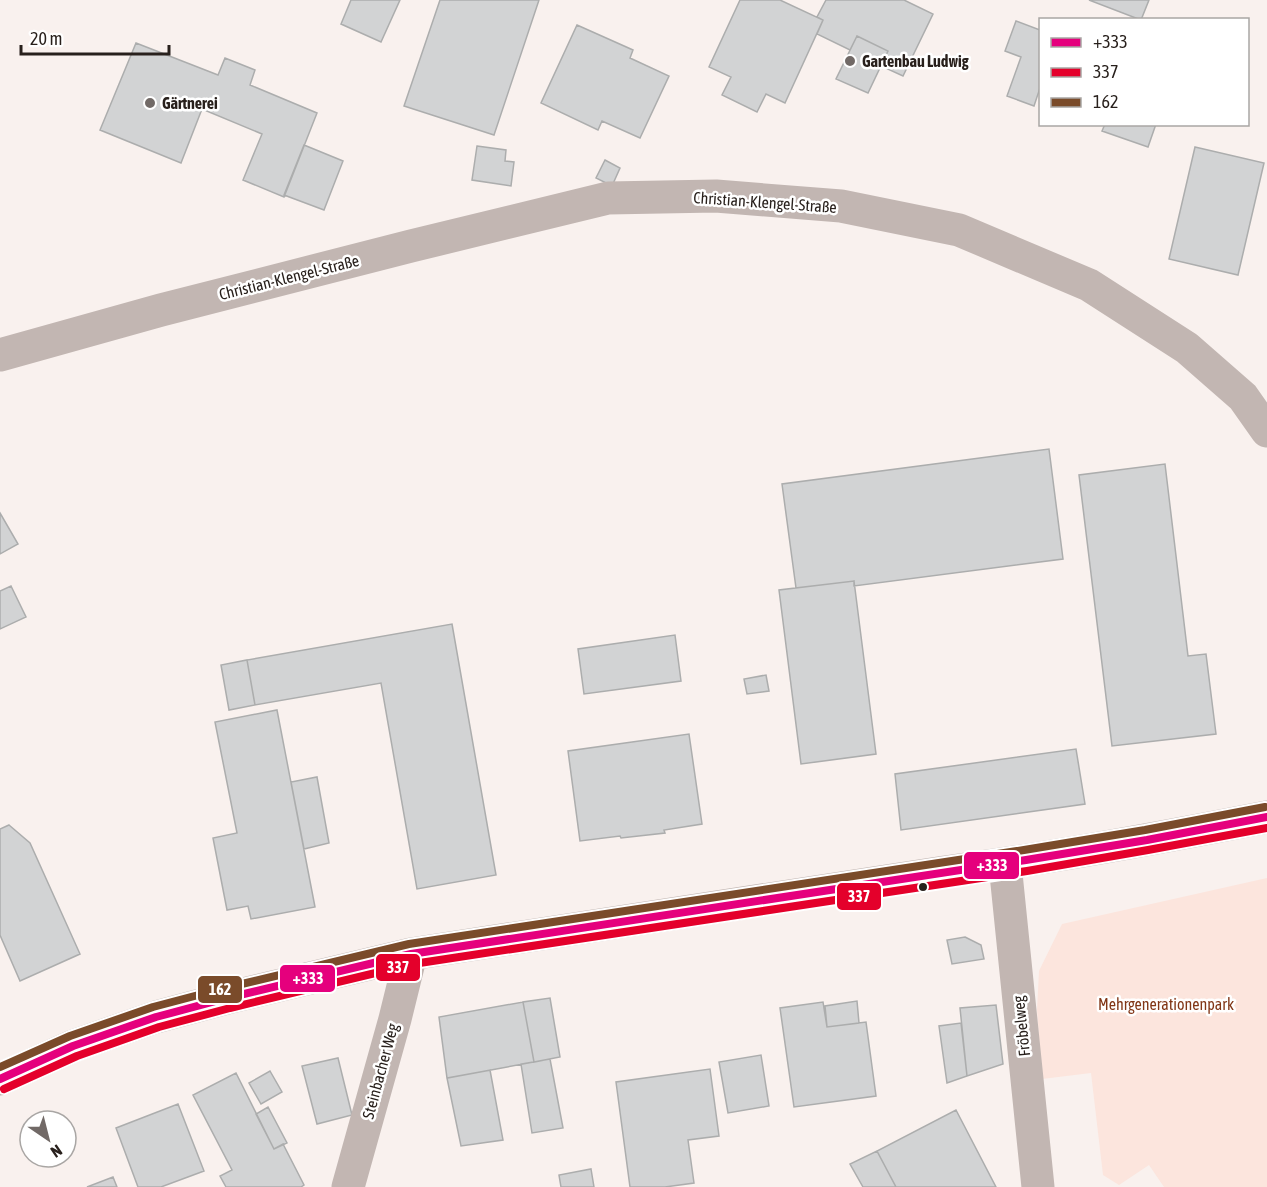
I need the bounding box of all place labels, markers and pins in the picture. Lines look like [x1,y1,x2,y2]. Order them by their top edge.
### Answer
place label: Gartenbau Ludwig [862,52,969,70]
marker: Gartenbau Ludwig [843,54,857,68]
place label: Gärtnerei [162,94,218,112]
marker: Gärtnerei [143,96,157,110]
unlabelled marker [917,881,929,893]

